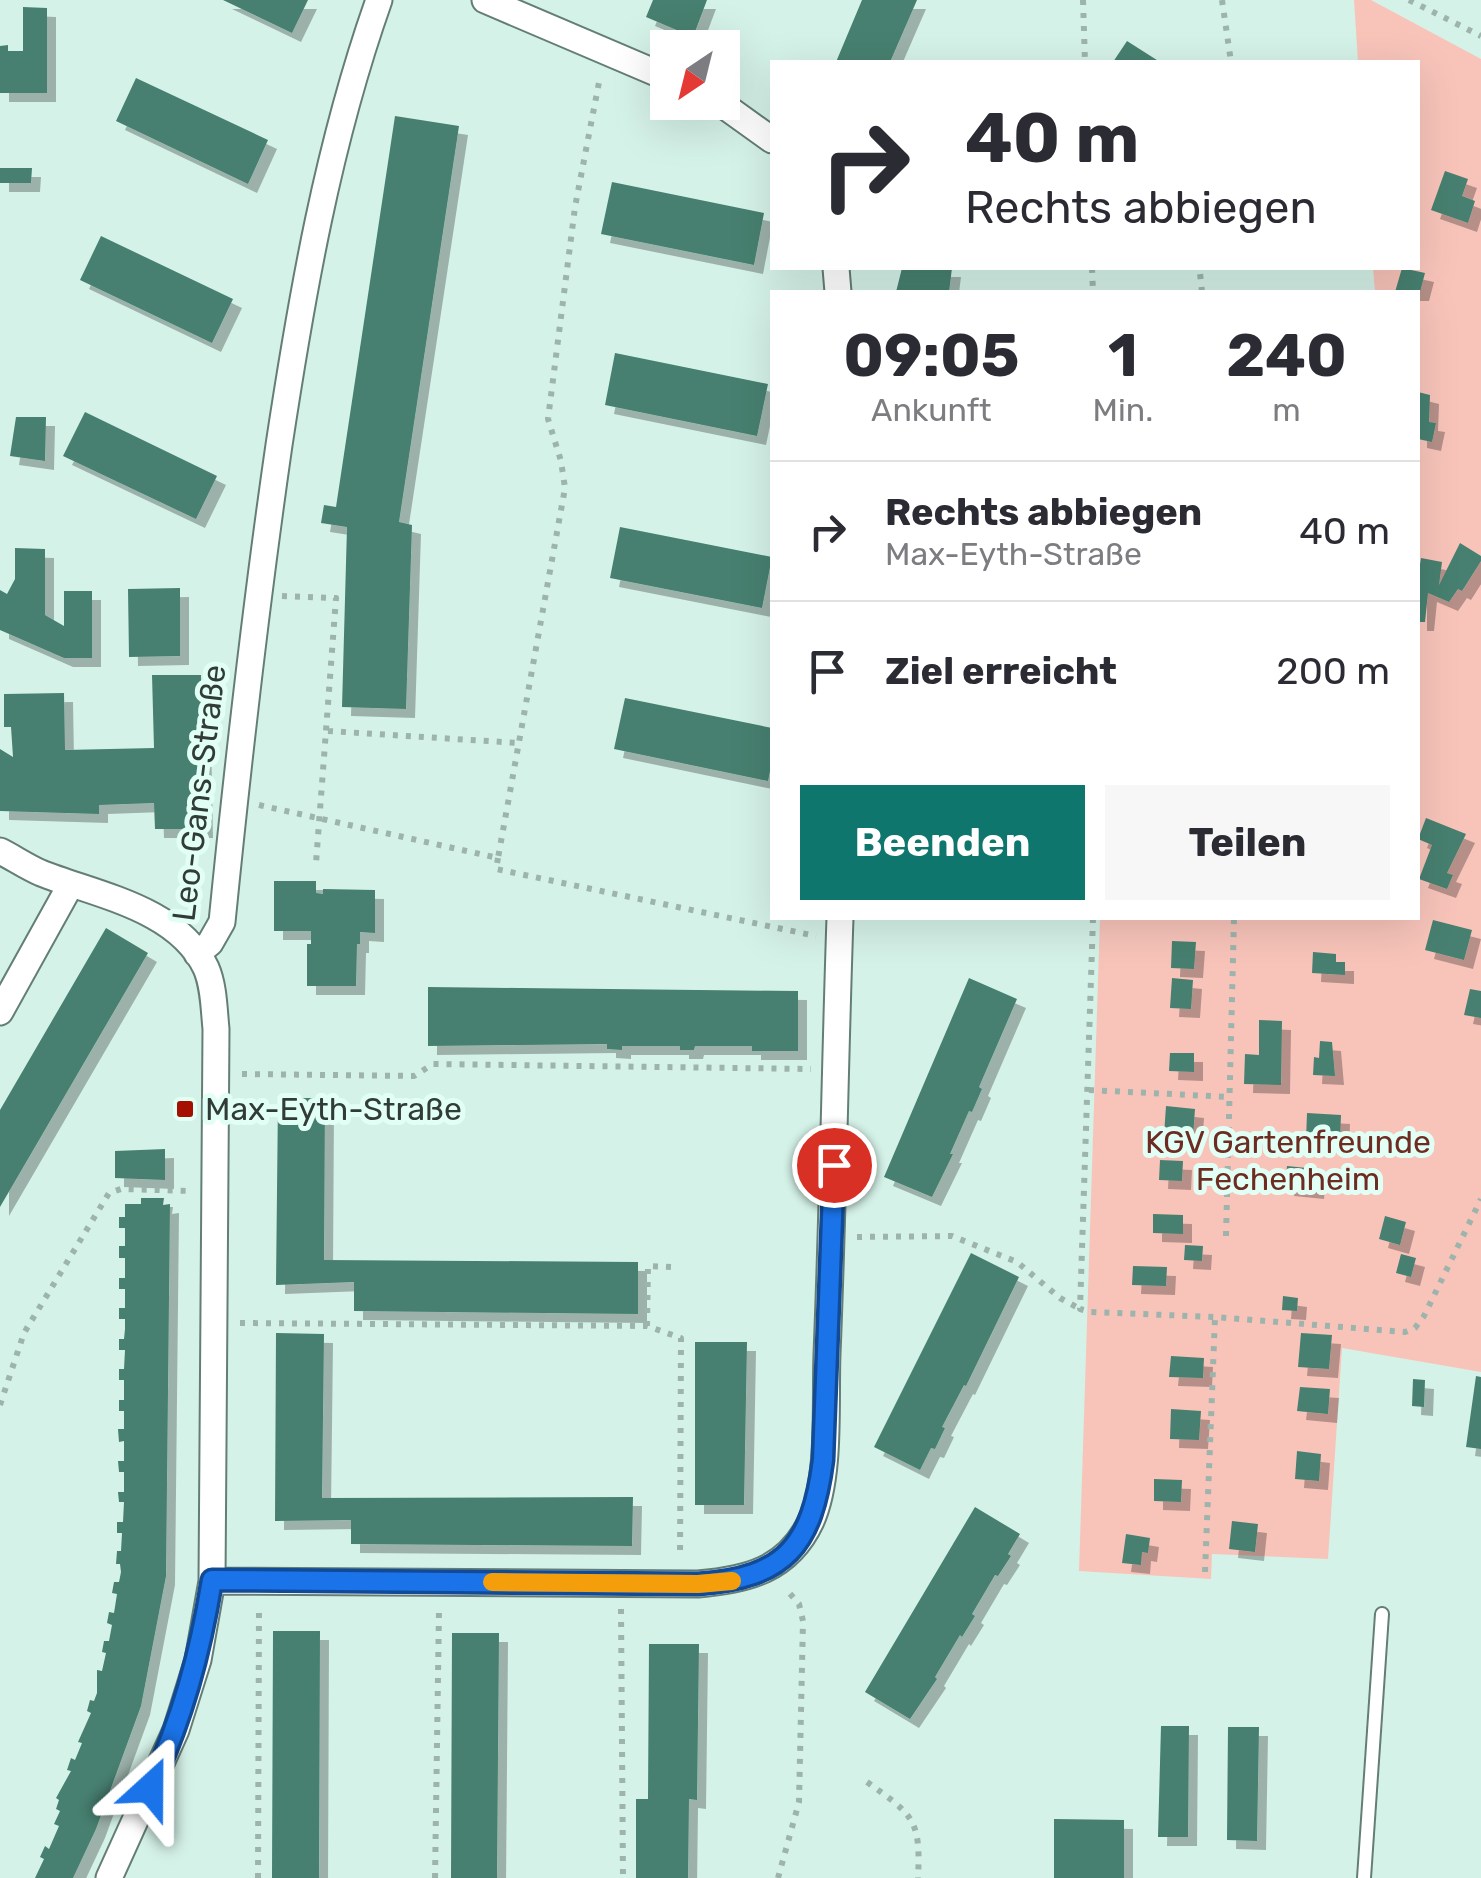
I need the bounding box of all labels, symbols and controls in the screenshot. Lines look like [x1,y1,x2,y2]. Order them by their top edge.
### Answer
north arrow [650,30,740,120]
map controls [650,30,740,120]
text: 40 m [965,97,1139,180]
icon: right [800,100,930,230]
text: Rechts abbiegen [965,181,1317,234]
text: 09:05 [843,320,1019,391]
text: 1 [1108,320,1138,391]
text: 240 [1226,320,1347,391]
text: Ankunft [871,391,992,429]
text: Min. [1093,391,1153,429]
text: m [1272,391,1301,429]
text: Rechts abbiegen [885,489,1202,535]
icon: right [800,504,855,559]
text: 40 m [1299,508,1390,554]
text: Max-Eyth-Straße [885,535,1142,573]
icon: arrive [800,644,855,699]
text: Ziel erreicht [885,648,1117,694]
text: 200 m [1276,648,1390,694]
street label: Leo-Gans-Straße [164,663,234,923]
button: Beenden [800,785,1085,900]
button: Teilen [1105,785,1390,900]
place label: Max-Eyth-Straße [205,1090,462,1128]
marker: Max-Eyth-Straße [174,1098,196,1120]
pin [792,1123,877,1208]
park label: KGV Gartenfreunde Fechenheim [1145,1123,1431,1198]
icon: arrive [807,1138,862,1193]
position arrow [98,1736,202,1840]

